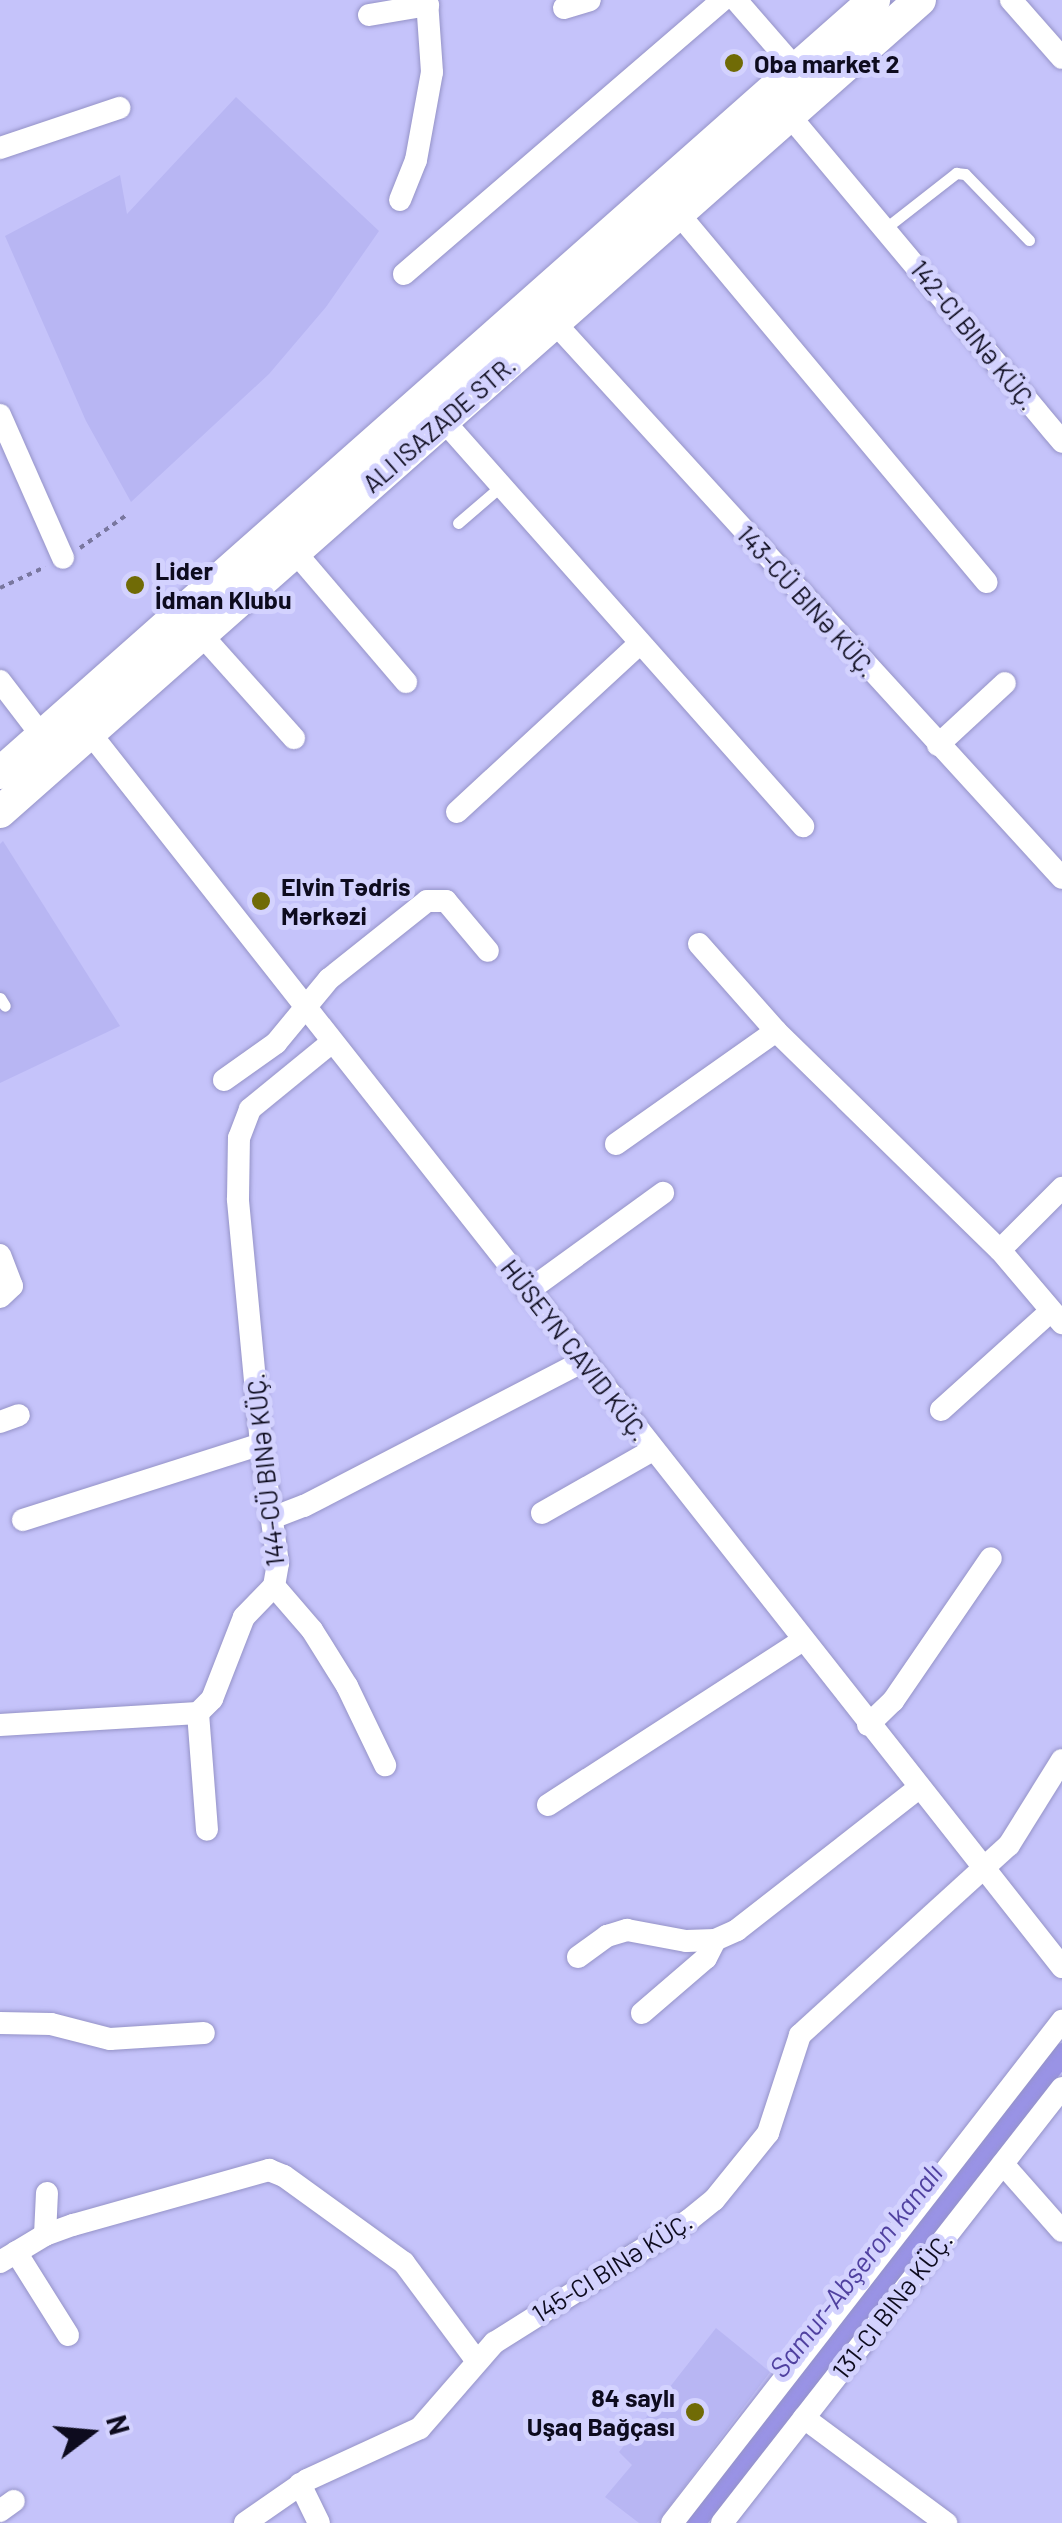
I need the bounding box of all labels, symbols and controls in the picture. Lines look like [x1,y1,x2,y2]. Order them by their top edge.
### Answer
place label: Oba market 2 [754,48,900,78]
marker: Oba market 2 [723,52,745,74]
street label: 142-CI BINƏ KÜÇ. [904,254,1044,416]
street label: ALI ISAZADE STR. [356,349,522,499]
street label: 143-CÜ BINƏ KÜÇ. [731,519,883,683]
place label: Lider İdman Klubu [155,556,292,615]
marker: Lider İdman Klubu [124,574,146,596]
place label: Elvin Tədris Mərkəzi [281,872,411,931]
marker: Elvin Tədris Mərkəzi [250,890,272,912]
street label: HÜSEYN CAVID KÜÇ. [495,1253,655,1447]
street label: 144-CÜ BINƏ KÜÇ. [240,1372,290,1568]
water label: Samur-Abşeron kanalı [761,2157,949,2383]
street label: 145-CI BINƏ KÜÇ. [526,2206,698,2328]
street label: 131-CI BINƏ KÜÇ. [825,2225,959,2385]
north arrow [40,2383,140,2483]
place label: 84 saylı Uşaq Bağçası [527,2383,675,2442]
marker: 84 saylı Uşaq Bağçası [684,2401,706,2423]
text: N [100,2411,138,2438]

